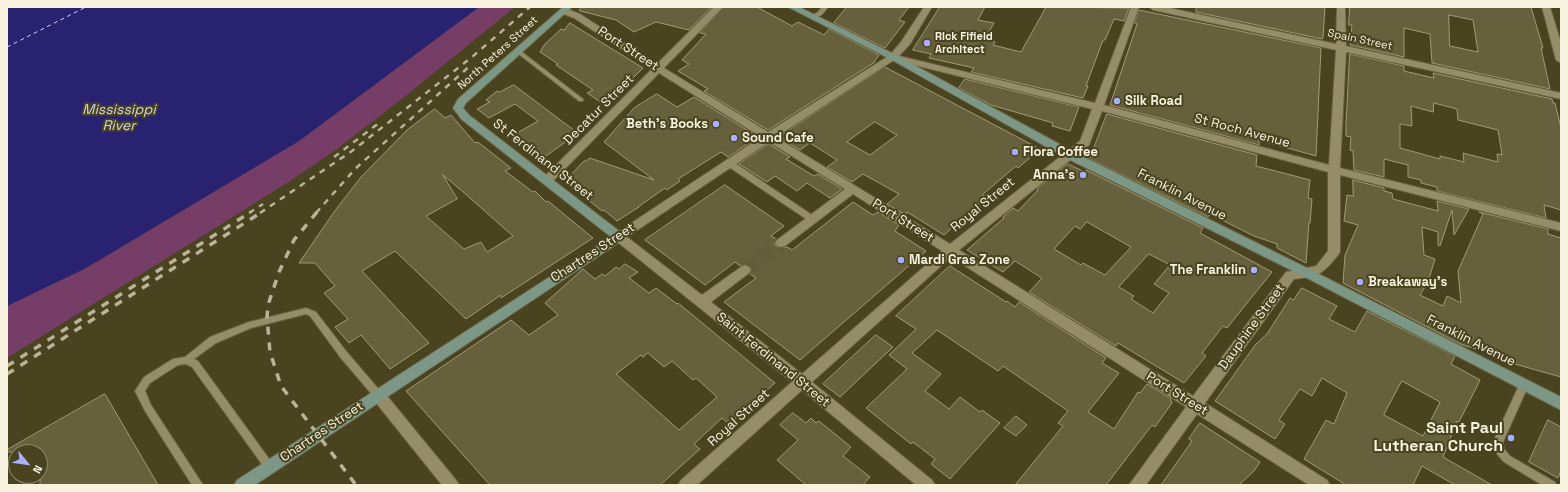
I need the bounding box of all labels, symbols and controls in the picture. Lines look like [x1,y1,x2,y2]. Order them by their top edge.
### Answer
street label: North Peters Street [455,14,541,92]
street label: Port Street [595,24,661,74]
street label: Spain Street [1326,27,1394,53]
place label: Rick Fifield Architect [935,30,993,56]
marker: Rick Fifield Architect [922,38,932,48]
street label: Decatur Street [561,72,637,148]
place label: Silk Road [1125,93,1182,109]
marker: Silk Road [1112,96,1122,106]
water label: Mississippi River [82,102,156,134]
street label: St Roch Avenue [1192,111,1292,151]
street label: St Ferdinand Street [490,116,596,204]
place label: Beth's Books [626,116,708,132]
marker: Beth's Books [711,119,721,129]
place label: Sound Cafe [742,130,814,146]
marker: Sound Cafe [729,133,739,143]
place label: Flora Coffee [1023,144,1098,160]
marker: Flora Coffee [1010,147,1020,157]
street label: Franklin Avenue [1135,166,1229,224]
place label: Anna's [1033,167,1075,183]
marker: Anna's [1078,170,1088,180]
street label: Royal Street [948,174,1018,236]
street label: Port Street [869,196,937,246]
street label: Chartres Street [548,220,638,286]
place label: Mardi Gras Zone [909,252,1010,268]
marker: Mardi Gras Zone [896,255,906,265]
place label: The Franklin [1170,262,1246,278]
marker: The Franklin [1249,265,1259,275]
place label: Breakaway's [1368,274,1447,290]
marker: Breakaway's [1355,277,1365,287]
street label: Dauphine Street [1216,281,1288,373]
street label: Saint Ferdinand Street [713,309,833,411]
street label: Franklin Avenue [1424,312,1518,370]
street label: Port Street [1143,369,1211,419]
street label: Royal Street [705,386,773,450]
street label: Chartres Street [277,398,367,466]
place label: Saint Paul Lutheran Church [1374,419,1503,457]
marker: Saint Paul Lutheran Church [1506,433,1516,443]
north arrow [8,444,48,484]
text: N [30,463,46,476]

